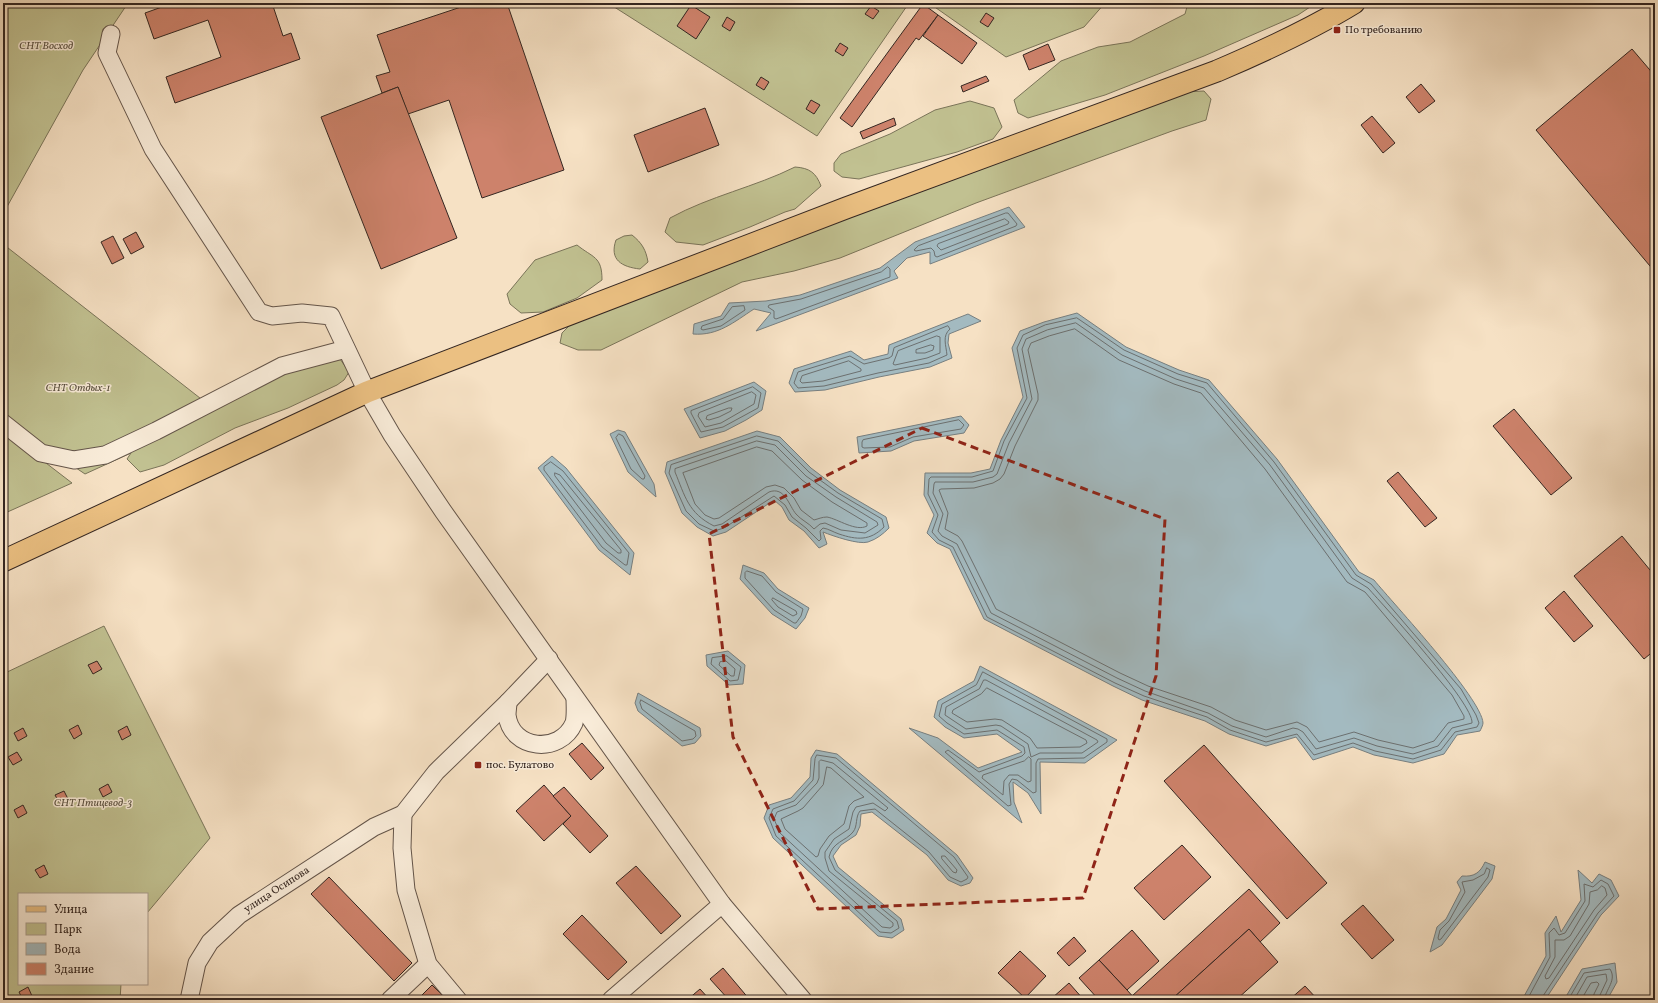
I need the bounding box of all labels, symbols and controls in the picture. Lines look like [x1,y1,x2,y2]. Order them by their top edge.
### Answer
place label: По требованию [1345,23,1422,38]
marker: По требованию [1332,25,1342,35]
park label: СНТ Восход [19,39,73,54]
park label: СНТ Отдых-1 [46,381,110,396]
place label: пос. Булатово [486,758,554,773]
marker: пос. Булатово [473,760,483,770]
park label: СНТ Птицевод-3 [54,796,132,811]
street label: улица Осипова [241,863,313,917]
legend [18,893,148,985]
text: Улица [54,902,87,918]
text: Парк [54,922,82,938]
text: Вода [54,942,81,958]
text: Здание [54,962,94,978]

